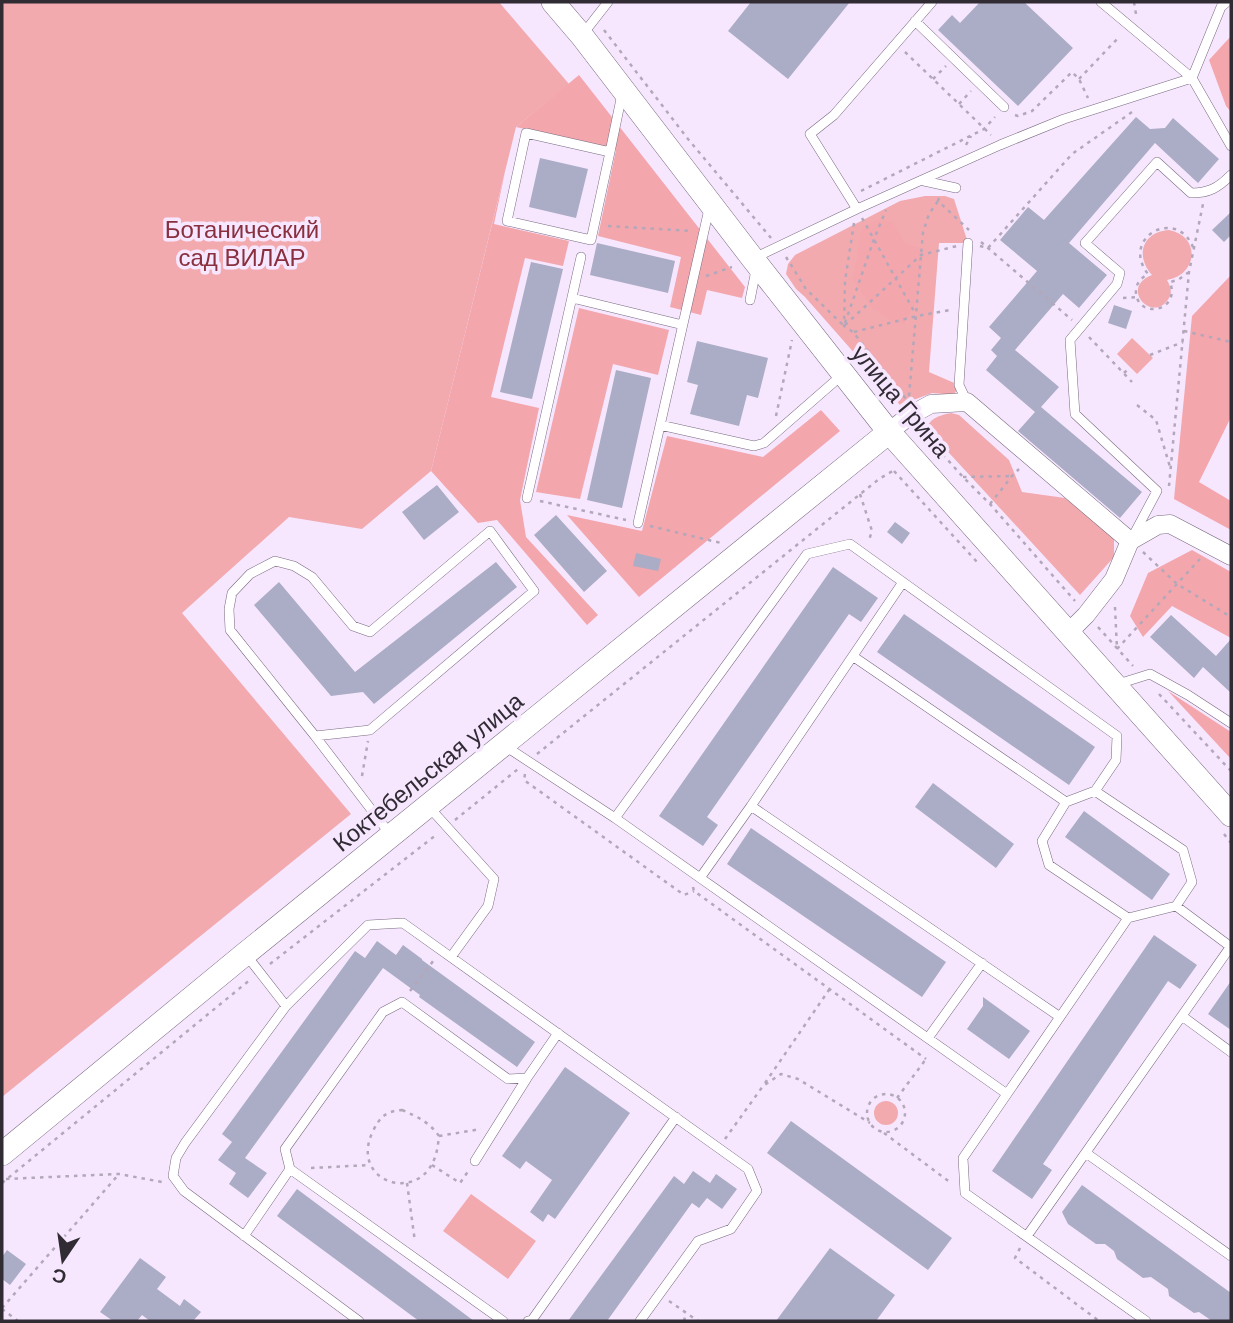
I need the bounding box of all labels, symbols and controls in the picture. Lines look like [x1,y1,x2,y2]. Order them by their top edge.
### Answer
park label: Ботанический сад ВИЛАР [165,216,319,271]
street label: улица Грина [846,340,956,463]
street label: Коктебельская улица [328,687,529,857]
north arrow [28,1225,98,1295]
text: С [50,1264,68,1288]

